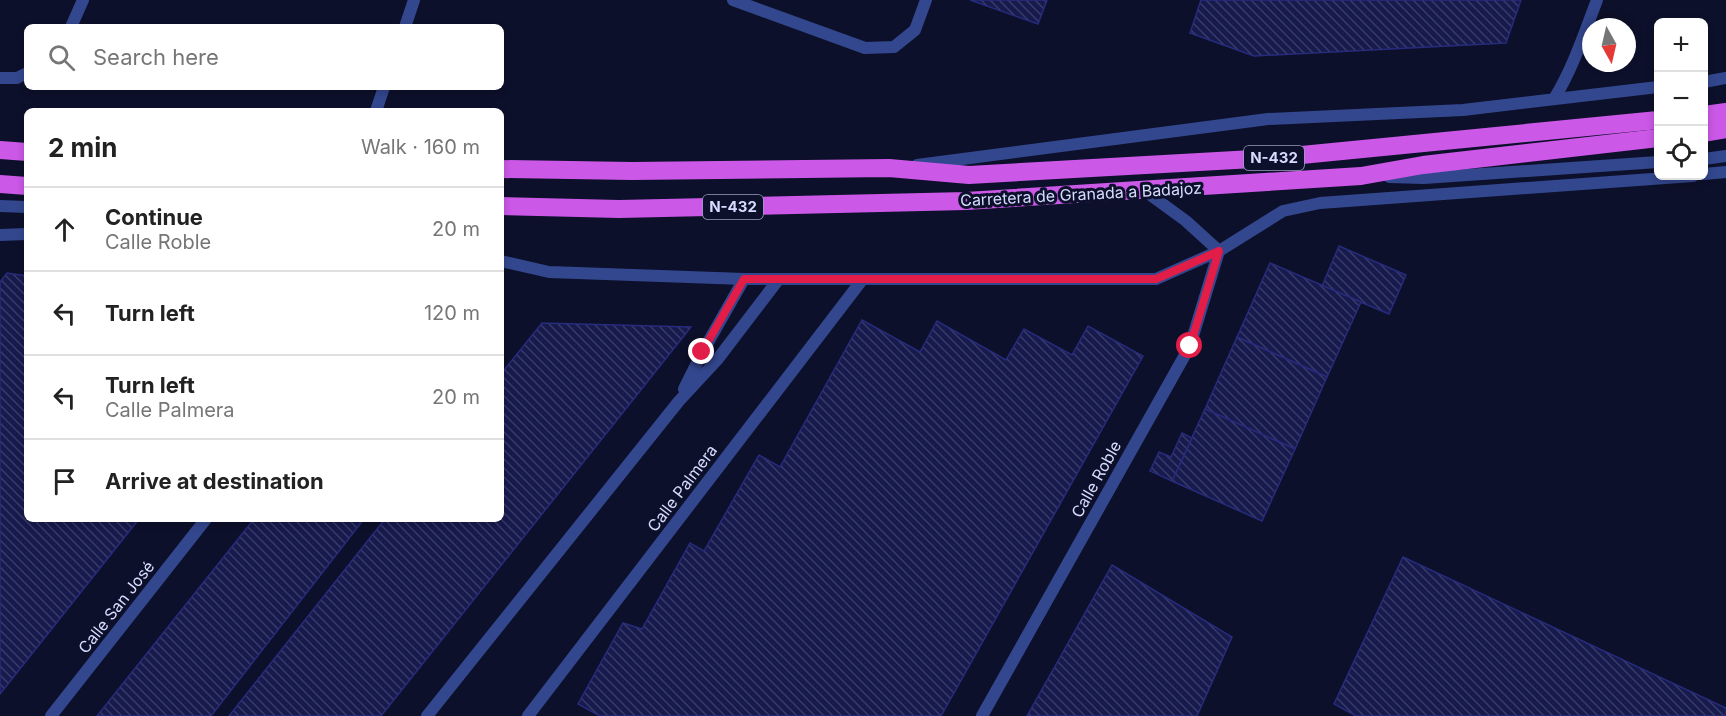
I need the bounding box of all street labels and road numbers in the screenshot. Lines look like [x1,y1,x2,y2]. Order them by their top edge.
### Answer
road number: N-432 [1244,146,1304,170]
street label: Carretera de Granada a Badajoz [960,178,1202,210]
road number: N-432 [703,195,763,219]
street label: Calle Roble [1067,437,1125,521]
street label: Calle Palmera [643,441,721,535]
street label: Calle San José [74,557,158,657]

